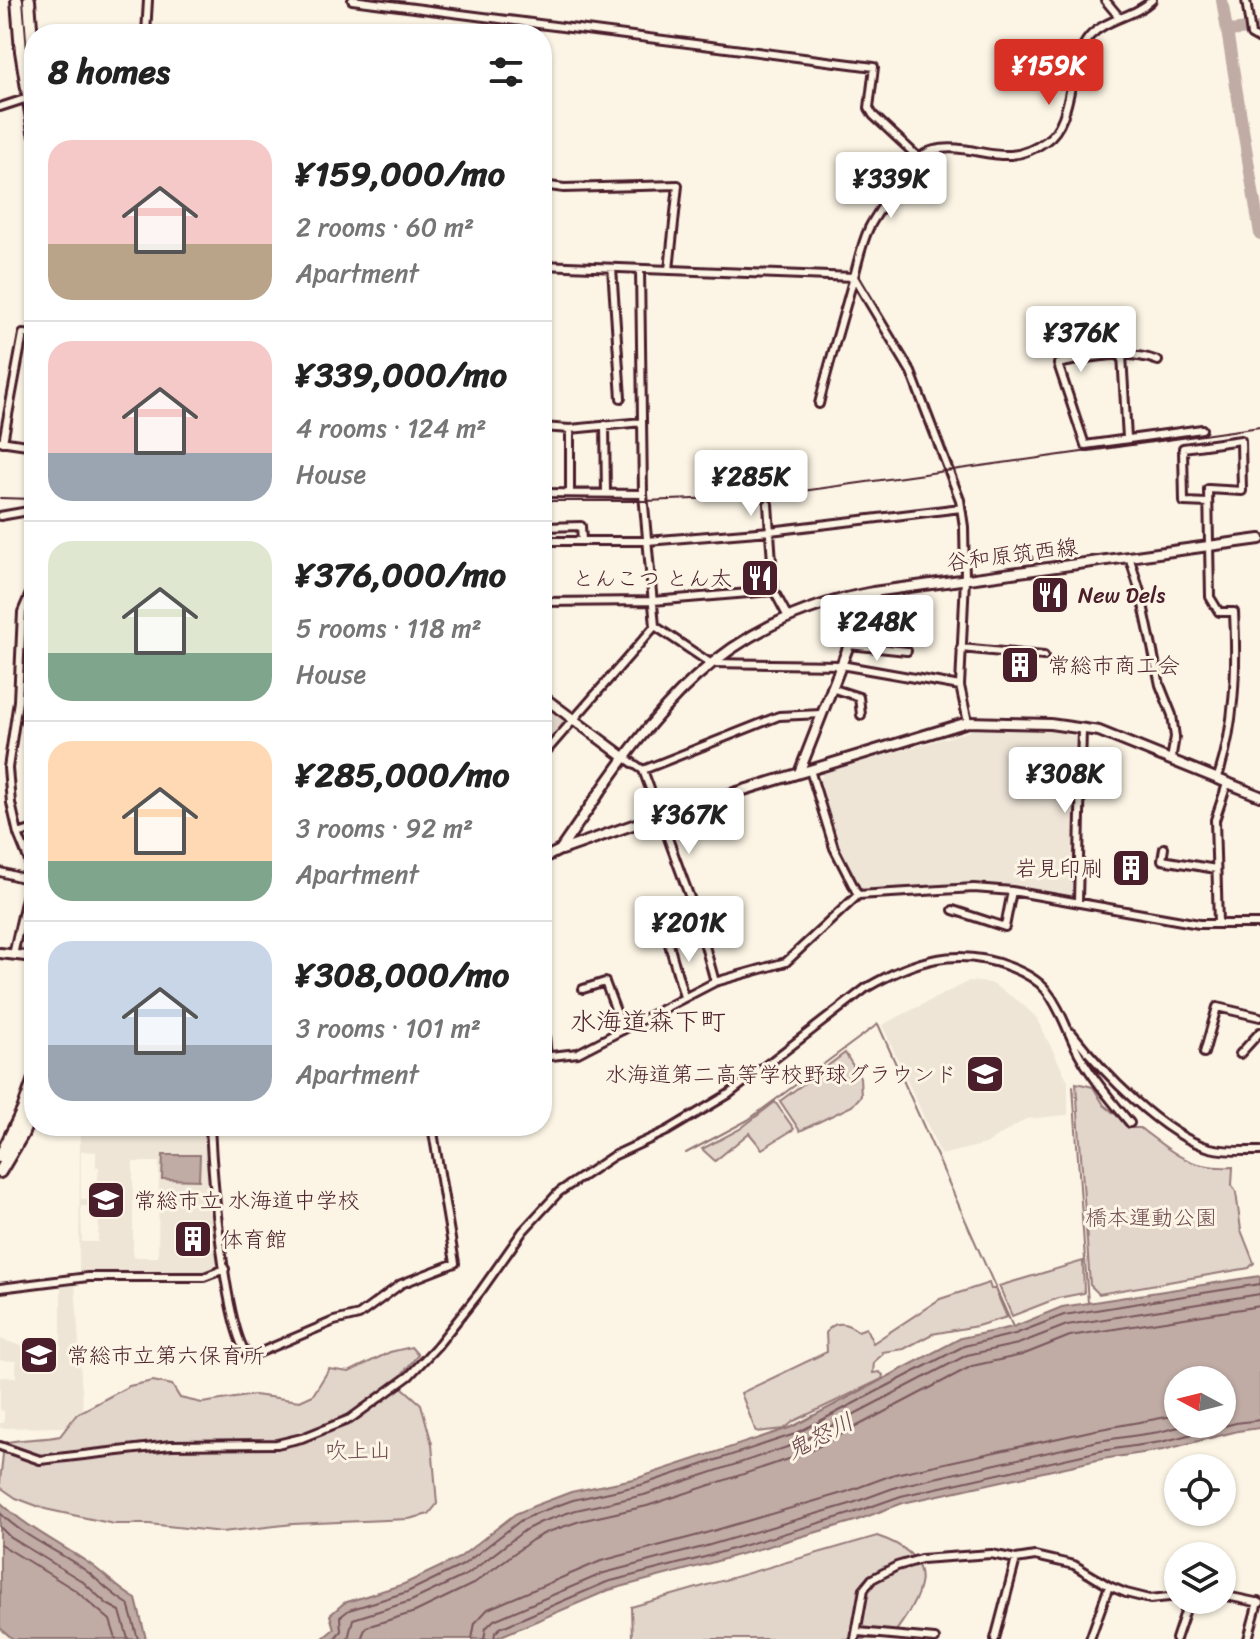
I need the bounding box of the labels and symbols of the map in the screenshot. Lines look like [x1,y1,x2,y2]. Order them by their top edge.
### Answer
pin: ¥159K [993,39,1105,107]
pin: ¥339K [835,152,947,220]
pin: ¥376K [1025,306,1137,374]
pin: ¥285K [695,450,807,518]
street label: 谷和原筑西線 [944,527,1080,582]
restaurant icon: とんこつ とん太 [739,557,781,599]
place label: とんこつ とん太 [572,559,732,598]
restaurant icon: New Dels [1029,574,1071,616]
place label: New Dels [1078,576,1165,615]
pin: ¥248K [821,595,933,663]
building icon: 常総市商工会 [999,644,1041,686]
place label: 常総市商工会 [1048,646,1180,685]
pin: ¥308K [1009,747,1121,815]
pin: ¥367K [633,788,745,856]
building icon: 岩見印刷 [1110,847,1152,889]
place label: 岩見印刷 [1015,849,1103,888]
pin: ¥201K [633,896,745,964]
district label: 水海道森下町 [570,998,726,1044]
school or university icon: 水海道第二高等学校野球グラウンド [964,1053,1006,1095]
place label: 水海道第二高等学校野球グラウンド [605,1055,957,1094]
school or university icon: 常総市立 水海道中学校 [85,1179,127,1221]
place label: 常総市立 水海道中学校 [134,1181,360,1220]
park label: 橋本運動公園 [1085,1198,1217,1237]
building icon: 体育館 [172,1218,214,1260]
place label: 体育館 [221,1220,287,1259]
school or university icon: 常総市立第六保育所 [18,1334,60,1376]
place label: 常総市立第六保育所 [67,1336,265,1375]
north arrow [1164,1366,1236,1438]
water label: 鬼怒川 [778,1401,862,1471]
park label: 吹上山 [325,1431,391,1470]

